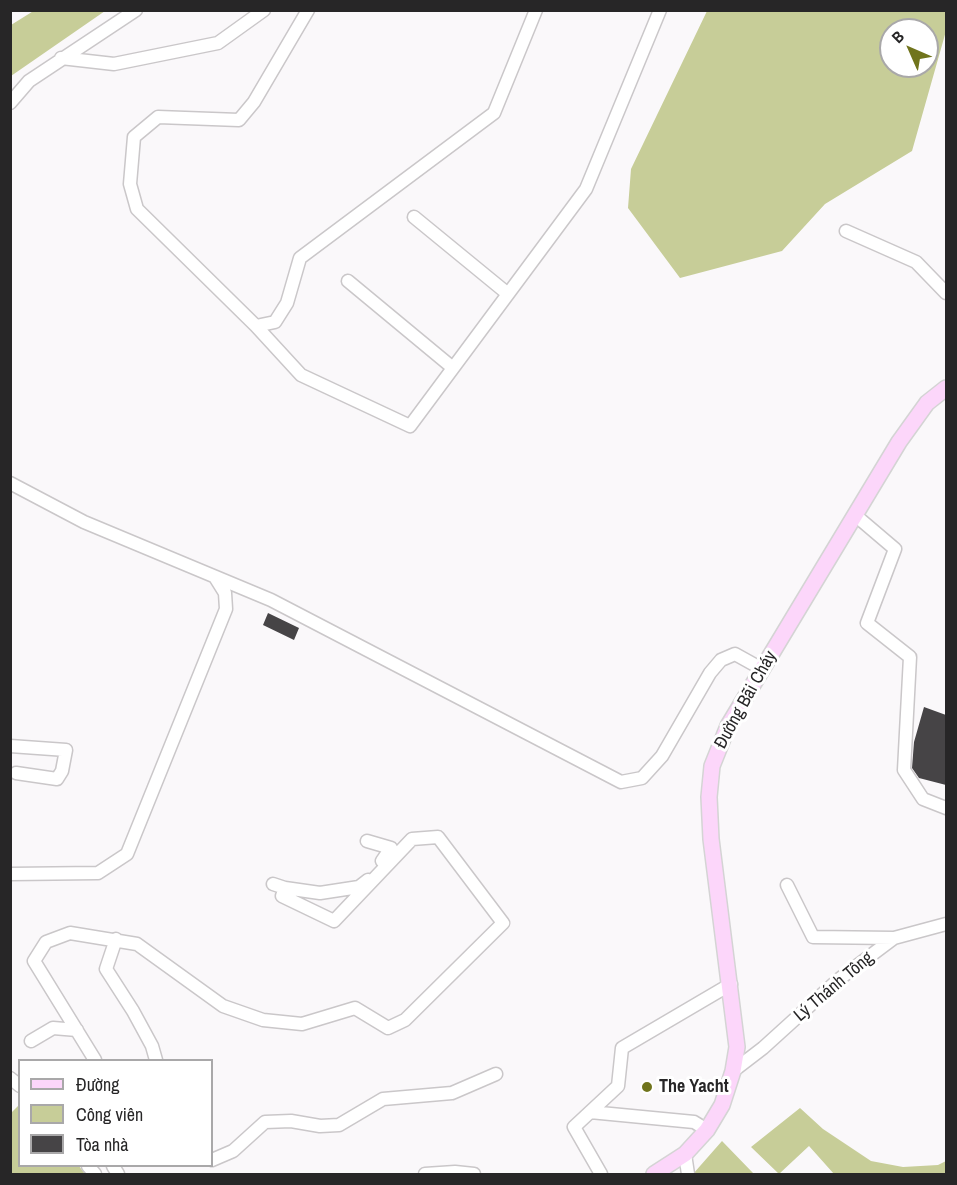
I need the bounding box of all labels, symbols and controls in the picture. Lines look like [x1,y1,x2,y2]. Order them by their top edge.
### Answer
north arrow [879,18,939,78]
text: B [887,26,909,48]
street label: Đường Bãi Cháy [710,647,782,753]
street label: Lý Thánh Tông [790,948,878,1026]
legend [18,1059,213,1167]
text: Đường [76,1072,120,1097]
place label: The Yacht [659,1076,729,1098]
marker: The Yacht [640,1080,654,1094]
text: Công viên [76,1102,143,1127]
text: Tòa nhà [76,1132,129,1157]

